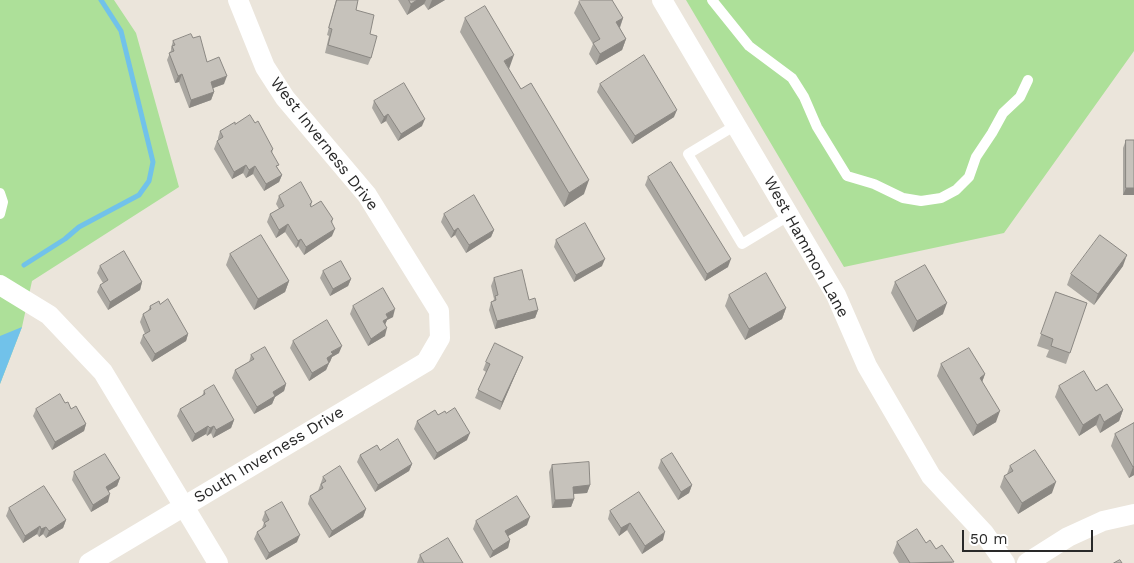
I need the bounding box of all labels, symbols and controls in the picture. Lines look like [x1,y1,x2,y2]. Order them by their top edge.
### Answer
street label: West Inverness Drive [266,73,382,215]
street label: West Hammon Lane [759,173,853,321]
street label: South Inverness Drive [191,403,347,507]
scale bar [964,520,1095,552]
text: 50 m [970,530,1007,548]

